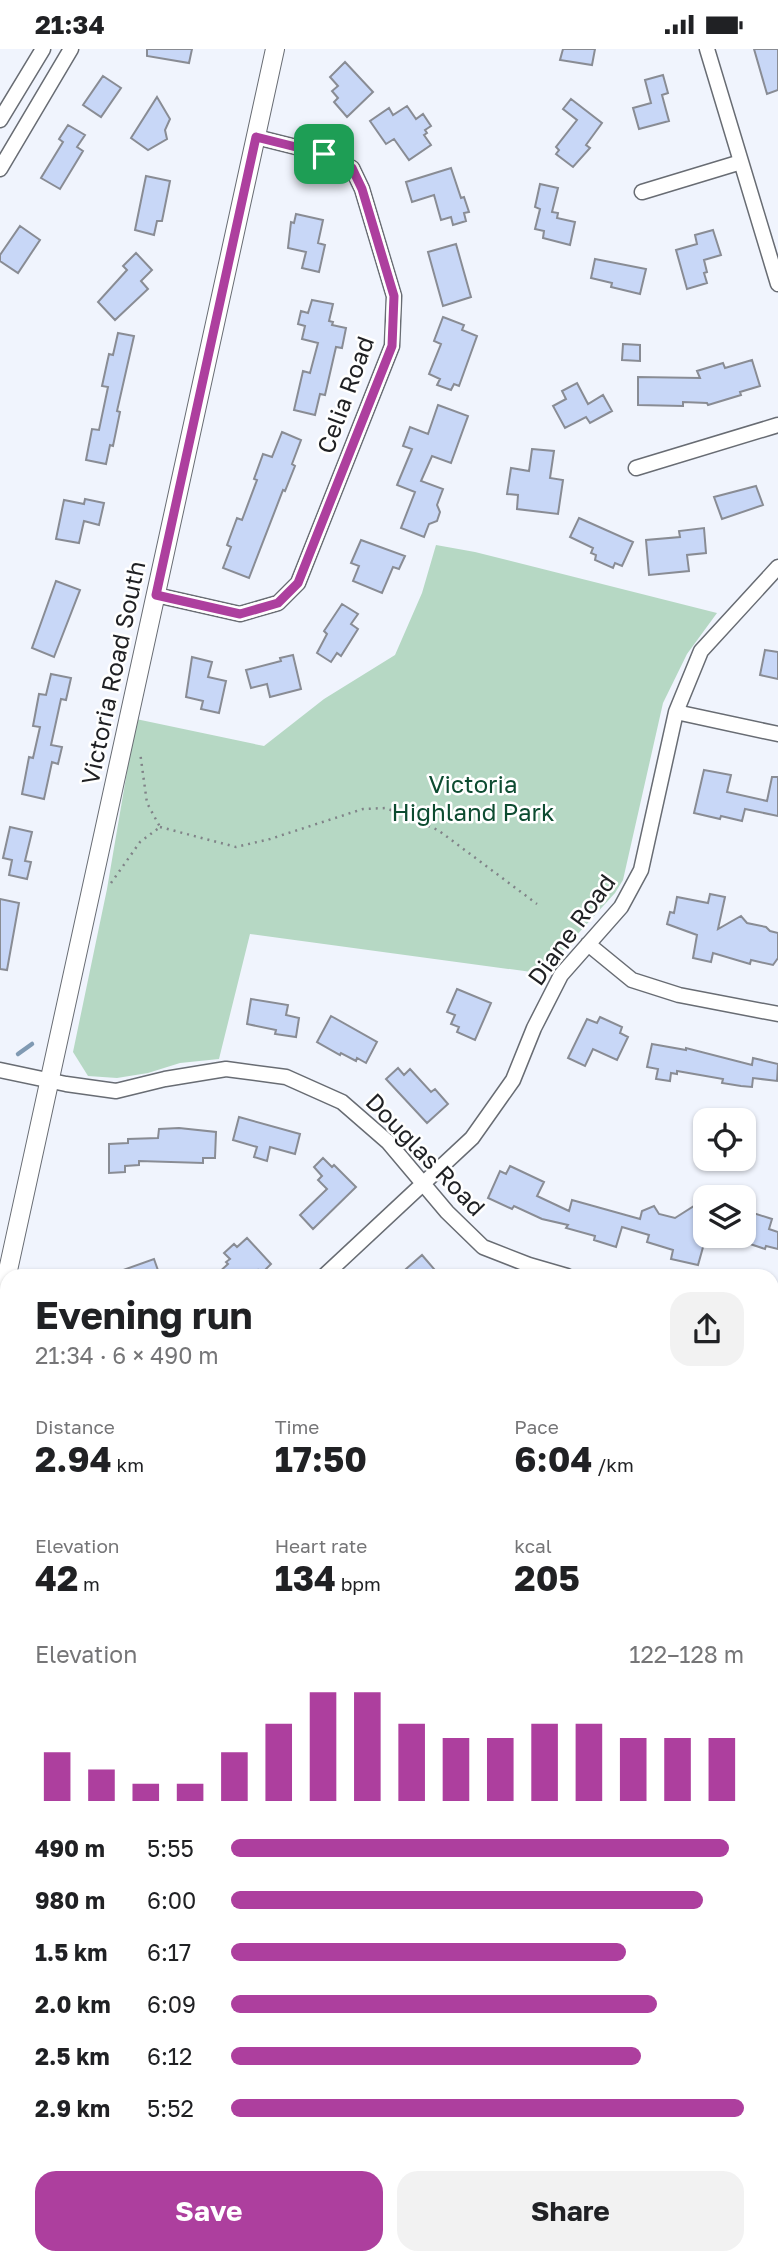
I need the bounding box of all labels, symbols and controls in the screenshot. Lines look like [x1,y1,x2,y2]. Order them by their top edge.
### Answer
text: 21:34 [35,9,105,40]
pin [294,124,354,184]
icon: arrive [305,135,343,173]
street label: Celia Road [310,332,379,457]
street label: Victoria Road South [75,558,150,787]
park label: Victoria Highland Park [392,769,554,826]
street label: Diane Road [521,868,621,990]
street label: Douglas Road [360,1087,492,1221]
map controls [693,1108,756,1248]
button: locate [693,1108,756,1171]
button: layers [693,1185,756,1248]
text: Evening run [35,1292,253,1337]
button: share [670,1292,744,1366]
text: 21:34 · 6 × 490 m [35,1341,219,1369]
text: Distance [35,1415,115,1438]
text: Time [275,1415,319,1438]
text: Pace [514,1415,559,1438]
text: 2.94 [35,1438,112,1480]
text: 17:50 [275,1438,367,1480]
text: 6:04 [514,1438,592,1480]
text: km [112,1453,144,1476]
text: /km [592,1453,634,1476]
text: Elevation [35,1534,120,1557]
text: Heart rate [275,1534,367,1557]
text: kcal [514,1534,552,1557]
text: 42 [35,1557,78,1599]
text: 134 [275,1557,336,1599]
text: 205 [514,1557,580,1599]
text: m [78,1572,100,1595]
text: bpm [336,1572,381,1595]
text: Elevation [35,1640,137,1668]
text: 122–128 m [629,1640,744,1668]
text: 490 m [35,1834,105,1862]
text: 5:55 [147,1834,194,1862]
text: 980 m [35,1886,105,1914]
text: 6:00 [147,1886,196,1914]
text: 1.5 km [35,1938,107,1966]
text: 6:17 [147,1938,191,1966]
text: 2.0 km [35,1990,111,2018]
text: 6:09 [147,1990,196,2018]
text: 2.5 km [35,2042,110,2070]
text: 6:12 [147,2042,192,2070]
text: 2.9 km [35,2094,110,2122]
text: 5:52 [147,2094,194,2122]
button: Save [35,2171,383,2251]
button: Share [397,2171,744,2251]

